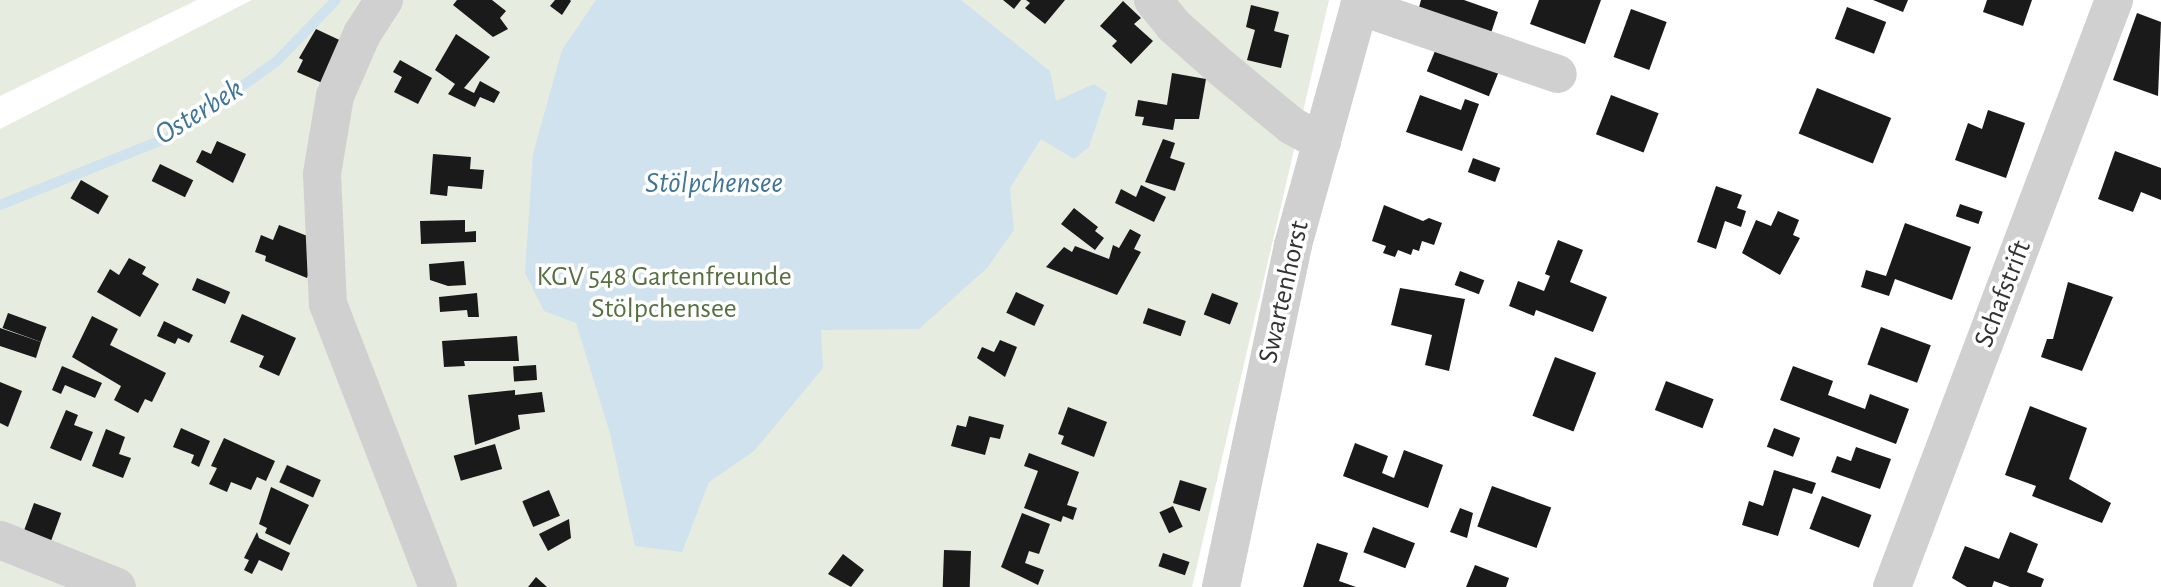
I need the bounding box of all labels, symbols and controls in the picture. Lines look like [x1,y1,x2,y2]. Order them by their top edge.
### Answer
water label: Osterbek [148,71,250,153]
water label: Stölpchensee [645,165,783,201]
street label: Swartenhorst [1251,218,1317,366]
street label: Schafstrift [1967,236,2039,352]
park label: KGV 548 Gartenfreunde Stölpchensee [536,260,792,326]

